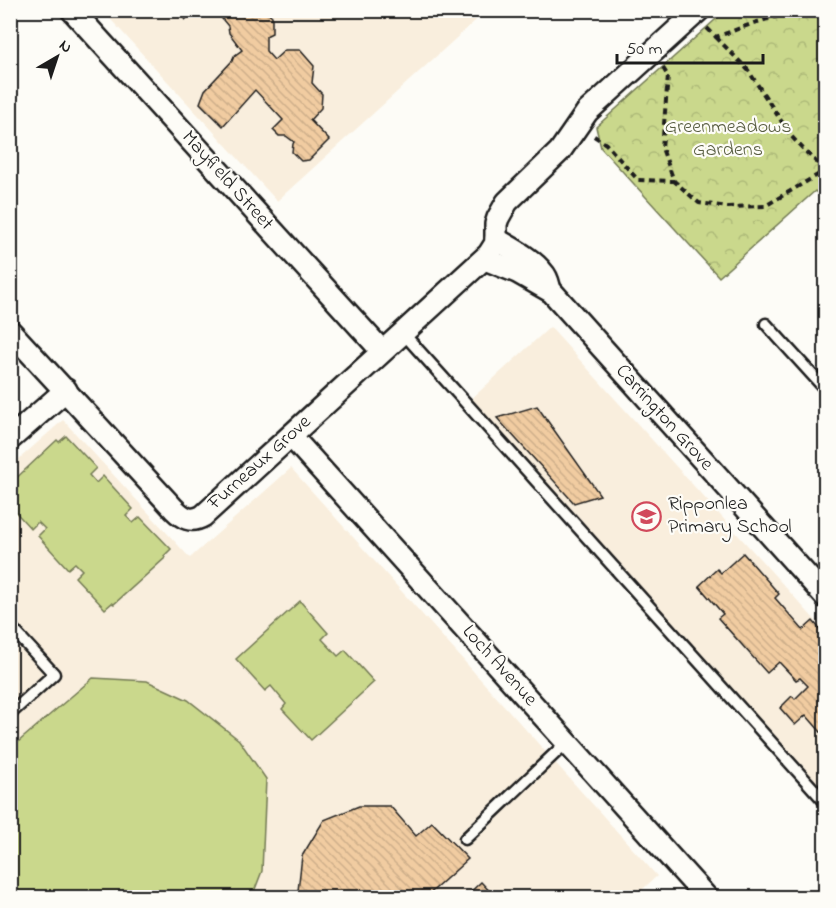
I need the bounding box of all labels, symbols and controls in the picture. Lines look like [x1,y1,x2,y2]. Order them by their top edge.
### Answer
north arrow [27,27,87,87]
scale bar [617,27,762,65]
text: N [53,34,77,60]
text: 50 m [626,37,663,63]
park label: Greenmeadows Gardens [665,113,791,165]
street label: Mayfield Street [174,125,280,238]
street label: Carrington Grove [607,358,720,479]
street label: Furneaux Grove [201,409,318,518]
place label: Ripponlea Primary School [668,490,792,542]
school or university icon: Ripponlea Primary School [631,500,663,532]
street label: Loch Avenue [454,619,544,713]

